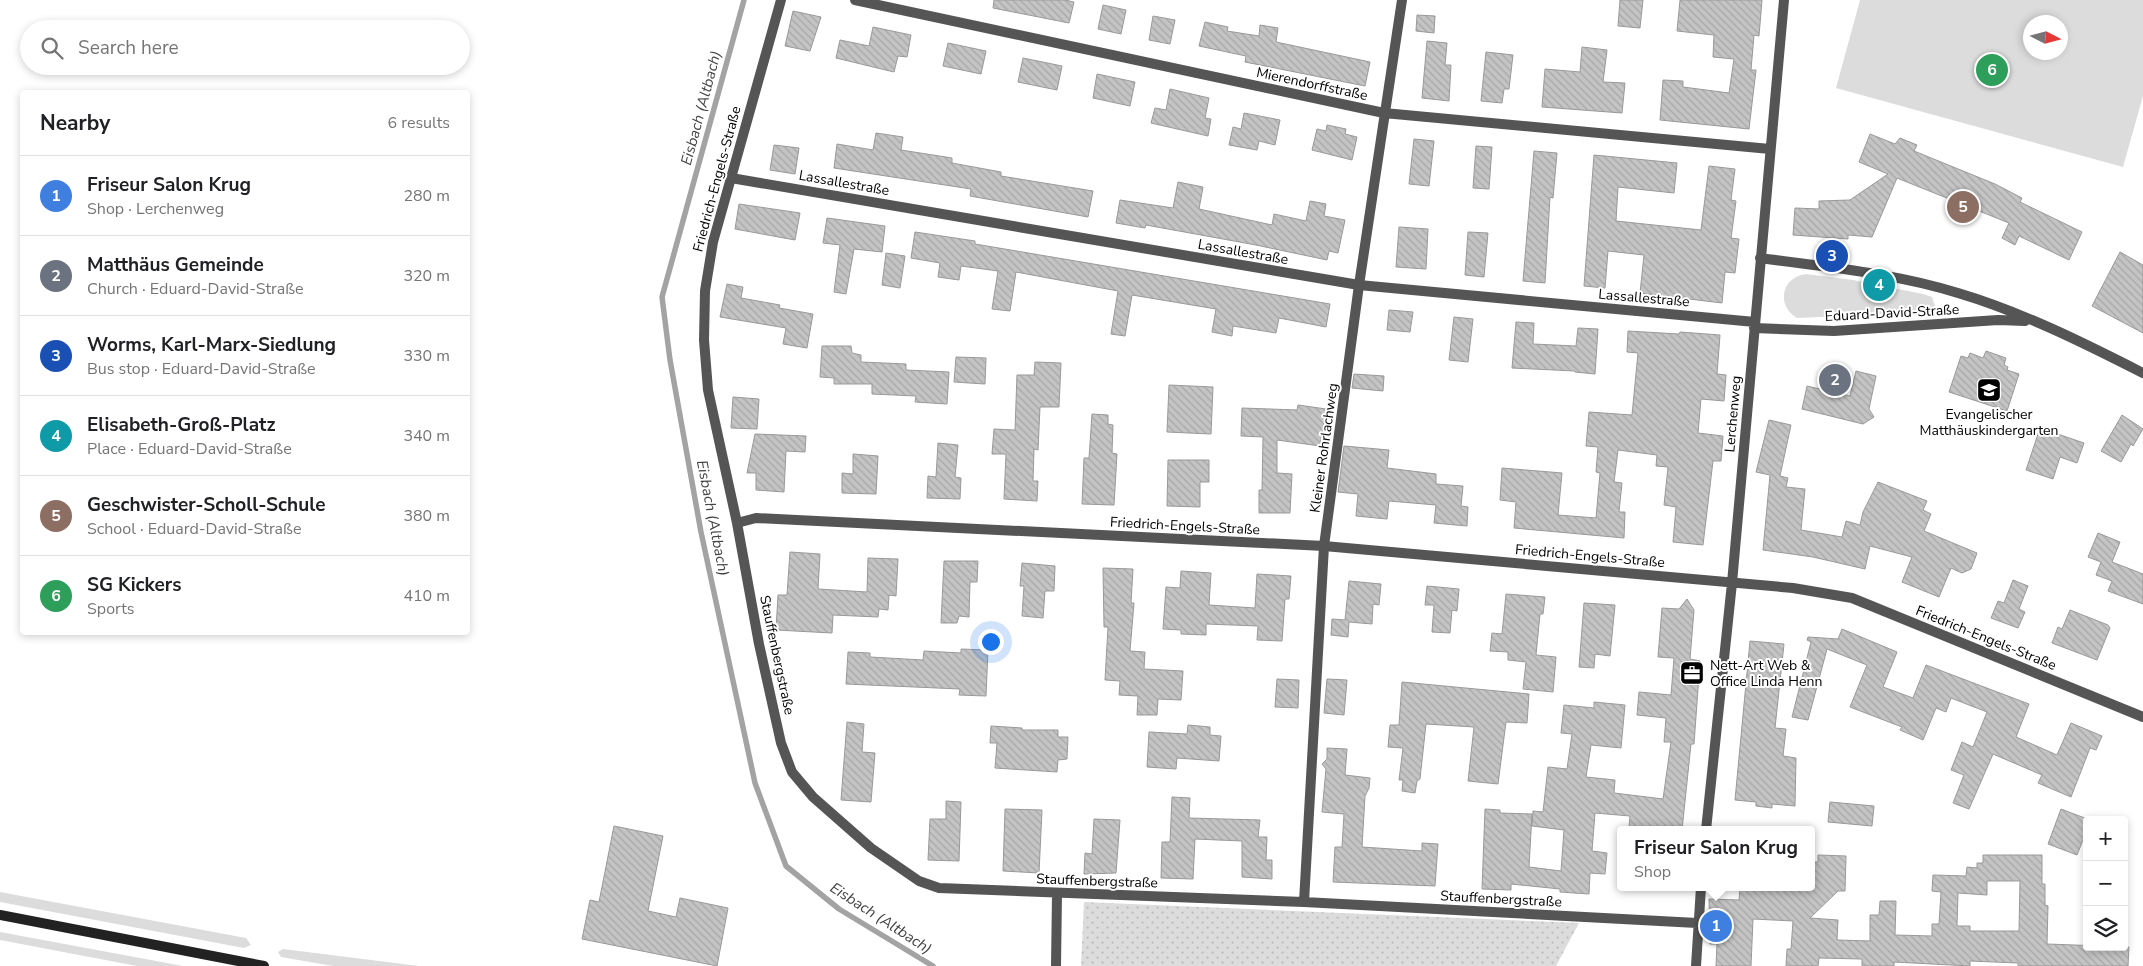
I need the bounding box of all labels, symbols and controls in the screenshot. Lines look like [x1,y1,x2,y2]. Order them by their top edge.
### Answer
north arrow [2023,15,2068,60]
search box [20,20,470,75]
icon: search [38,34,66,62]
text: Search here [78,35,179,61]
water label: Eisbach (Altbach) [676,49,726,167]
pin: 6 [1976,51,2008,89]
street label: Mierendorffstraße [1255,63,1369,105]
street label: Friedrich-Engels-Straße [688,104,746,254]
text: Nearby [40,109,110,137]
text: 6 results [388,112,450,134]
street label: Lassallestraße [797,166,891,200]
text: Friseur Salon Krug [87,172,251,198]
text: 1 [51,185,61,207]
text: 280 m [403,185,450,207]
pin: 5 [1947,188,1979,226]
text: Shop · Lerchenweg [87,198,224,220]
street label: Lassallestraße [1196,235,1290,269]
pin: 3 [1816,237,1848,275]
text: Matthäus Gemeinde [87,252,264,278]
text: 2 [51,265,61,287]
text: 320 m [403,265,450,287]
pin: 4 [1863,266,1895,304]
text: Church · Eduard-David-Straße [87,278,304,300]
street label: Lassallestraße [1598,285,1690,311]
street label: Eduard-David-Straße [1824,300,1960,326]
text: Worms, Karl-Marx-Siedlung [87,332,336,358]
text: 3 [51,345,61,367]
text: 330 m [403,345,450,367]
text: Bus stop · Eduard-David-Straße [87,358,316,380]
pin: 2 [1819,361,1851,399]
street label: Lerchenweg [1720,375,1746,453]
school or university icon: Evangelischer Matthäuskindergarten [1976,377,2002,403]
street label: Kleiner Rohrlachweg [1305,382,1343,514]
place label: Evangelischer Matthäuskindergarten [1920,405,2058,440]
text: Elisabeth-Groß-Platz [87,412,275,438]
text: 4 [51,425,61,447]
text: 340 m [403,425,450,447]
text: Place · Eduard-David-Straße [87,438,292,460]
water label: Eisbach (Altbach) [692,458,734,578]
text: Geschwister-Scholl-Schule [87,492,325,518]
text: 5 [51,505,61,527]
text: 380 m [403,505,450,527]
street label: Friedrich-Engels-Straße [1110,513,1260,539]
text: School · Eduard-David-Straße [87,518,301,540]
street label: Friedrich-Engels-Straße [1514,540,1666,572]
text: SG Kickers [87,572,181,598]
text: 6 [51,585,61,607]
text: 410 m [403,585,450,607]
street label: Stauffenbergstraße [755,593,799,717]
text: Sports [87,598,135,620]
street label: Friedrich-Engels-Straße [1913,601,2059,675]
your location [978,629,1004,655]
place label: Nett-Art Web & Office Linda Henn [1710,656,1822,691]
office icon: Nett-Art Web & Office Linda Henn [1679,660,1705,686]
map controls [2083,816,2128,951]
button: + [2083,816,2128,861]
popup [1617,826,1815,891]
text: Friseur Salon Krug [1634,835,1798,861]
text: Shop [1634,861,1671,883]
button: − [2083,861,2128,906]
street label: Stauffenbergstraße [1036,869,1158,893]
water label: Eisbach (Altbach) [826,878,936,958]
street label: Stauffenbergstraße [1440,886,1562,912]
button: layers [2083,906,2128,951]
pin: 1 [1700,907,1732,945]

